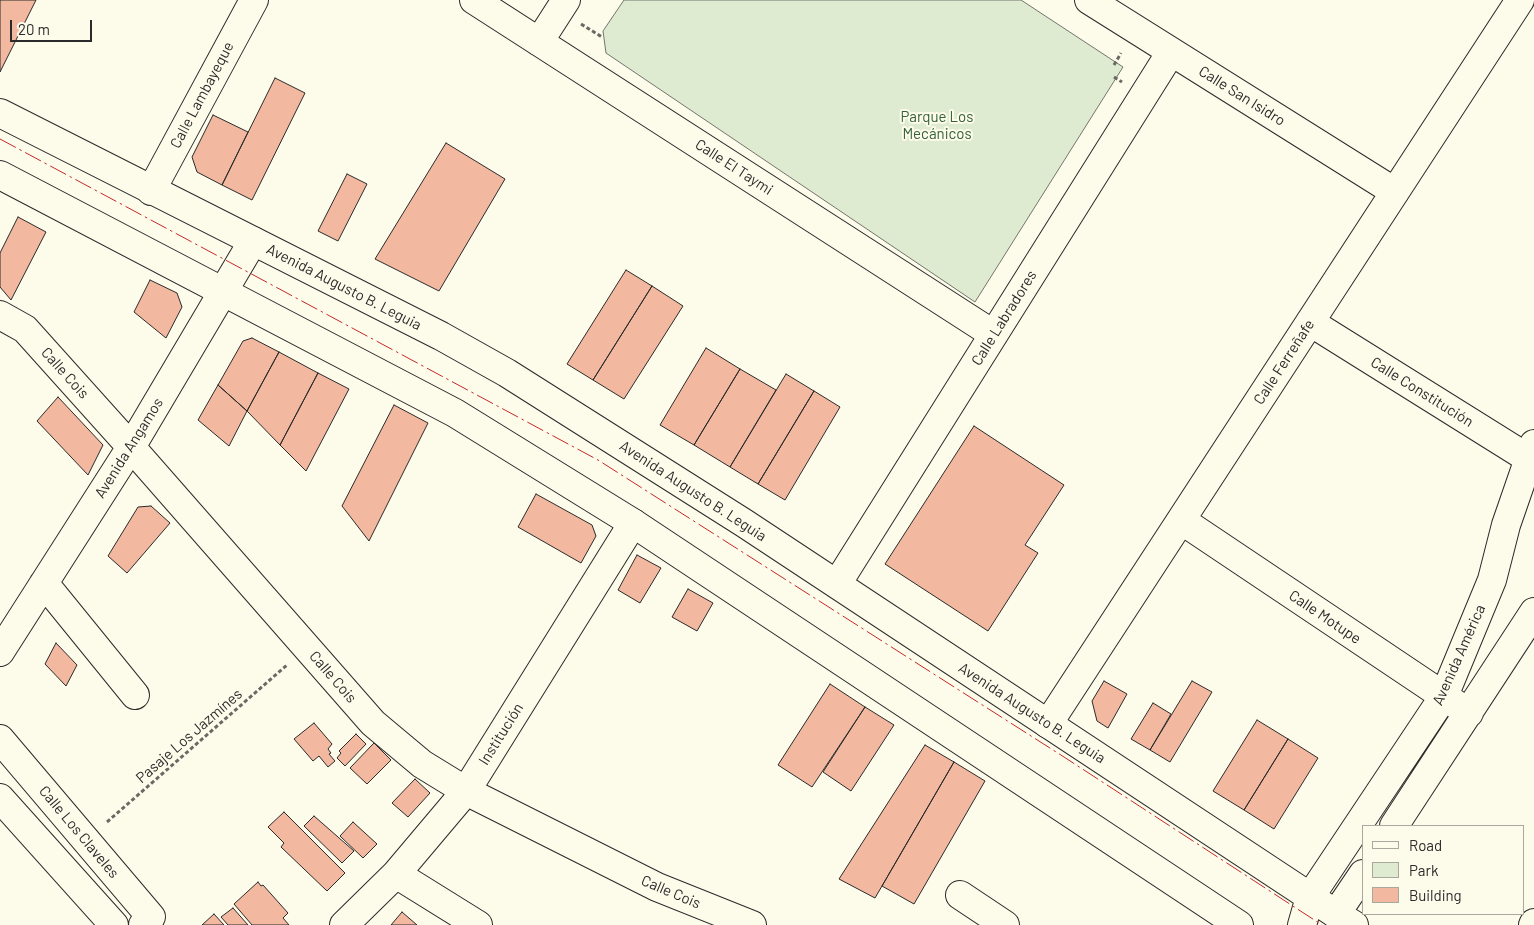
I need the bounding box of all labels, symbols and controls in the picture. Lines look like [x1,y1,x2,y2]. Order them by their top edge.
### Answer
scale bar [12,10,95,42]
text: 20 m [18,20,50,38]
street label: Calle Lambayeque [166,39,238,151]
street label: Calle San Isidro [1195,62,1289,130]
park label: Parque Los Mecánicos [900,108,974,143]
street label: Calle El Taymi [692,135,776,199]
street label: Avenida Augusto B. Leguia [263,240,425,334]
street label: Calle Labradores [968,267,1040,369]
street label: Calle Ferreñafe [1250,316,1318,408]
street label: Calle Cois [37,344,93,402]
street label: Calle Constitución [1367,353,1477,431]
street label: Avenida Angamos [91,395,167,501]
street label: Avenida Augusto B. Leguia [616,437,770,545]
street label: Calle Motupe [1286,586,1364,648]
street label: Avenida América [1429,602,1489,708]
street label: Calle Cois [306,647,360,707]
street label: Avenida Augusto B. Leguia [955,659,1109,767]
street label: Pasaje Los Jazmínes [132,685,246,787]
street label: Institución [475,700,527,768]
street label: Calle Los Claveles [35,782,123,882]
legend [1362,825,1524,915]
text: Road [1409,836,1442,854]
text: Park [1409,861,1438,879]
street label: Calle Cois [639,871,703,913]
text: Building [1409,886,1462,904]

